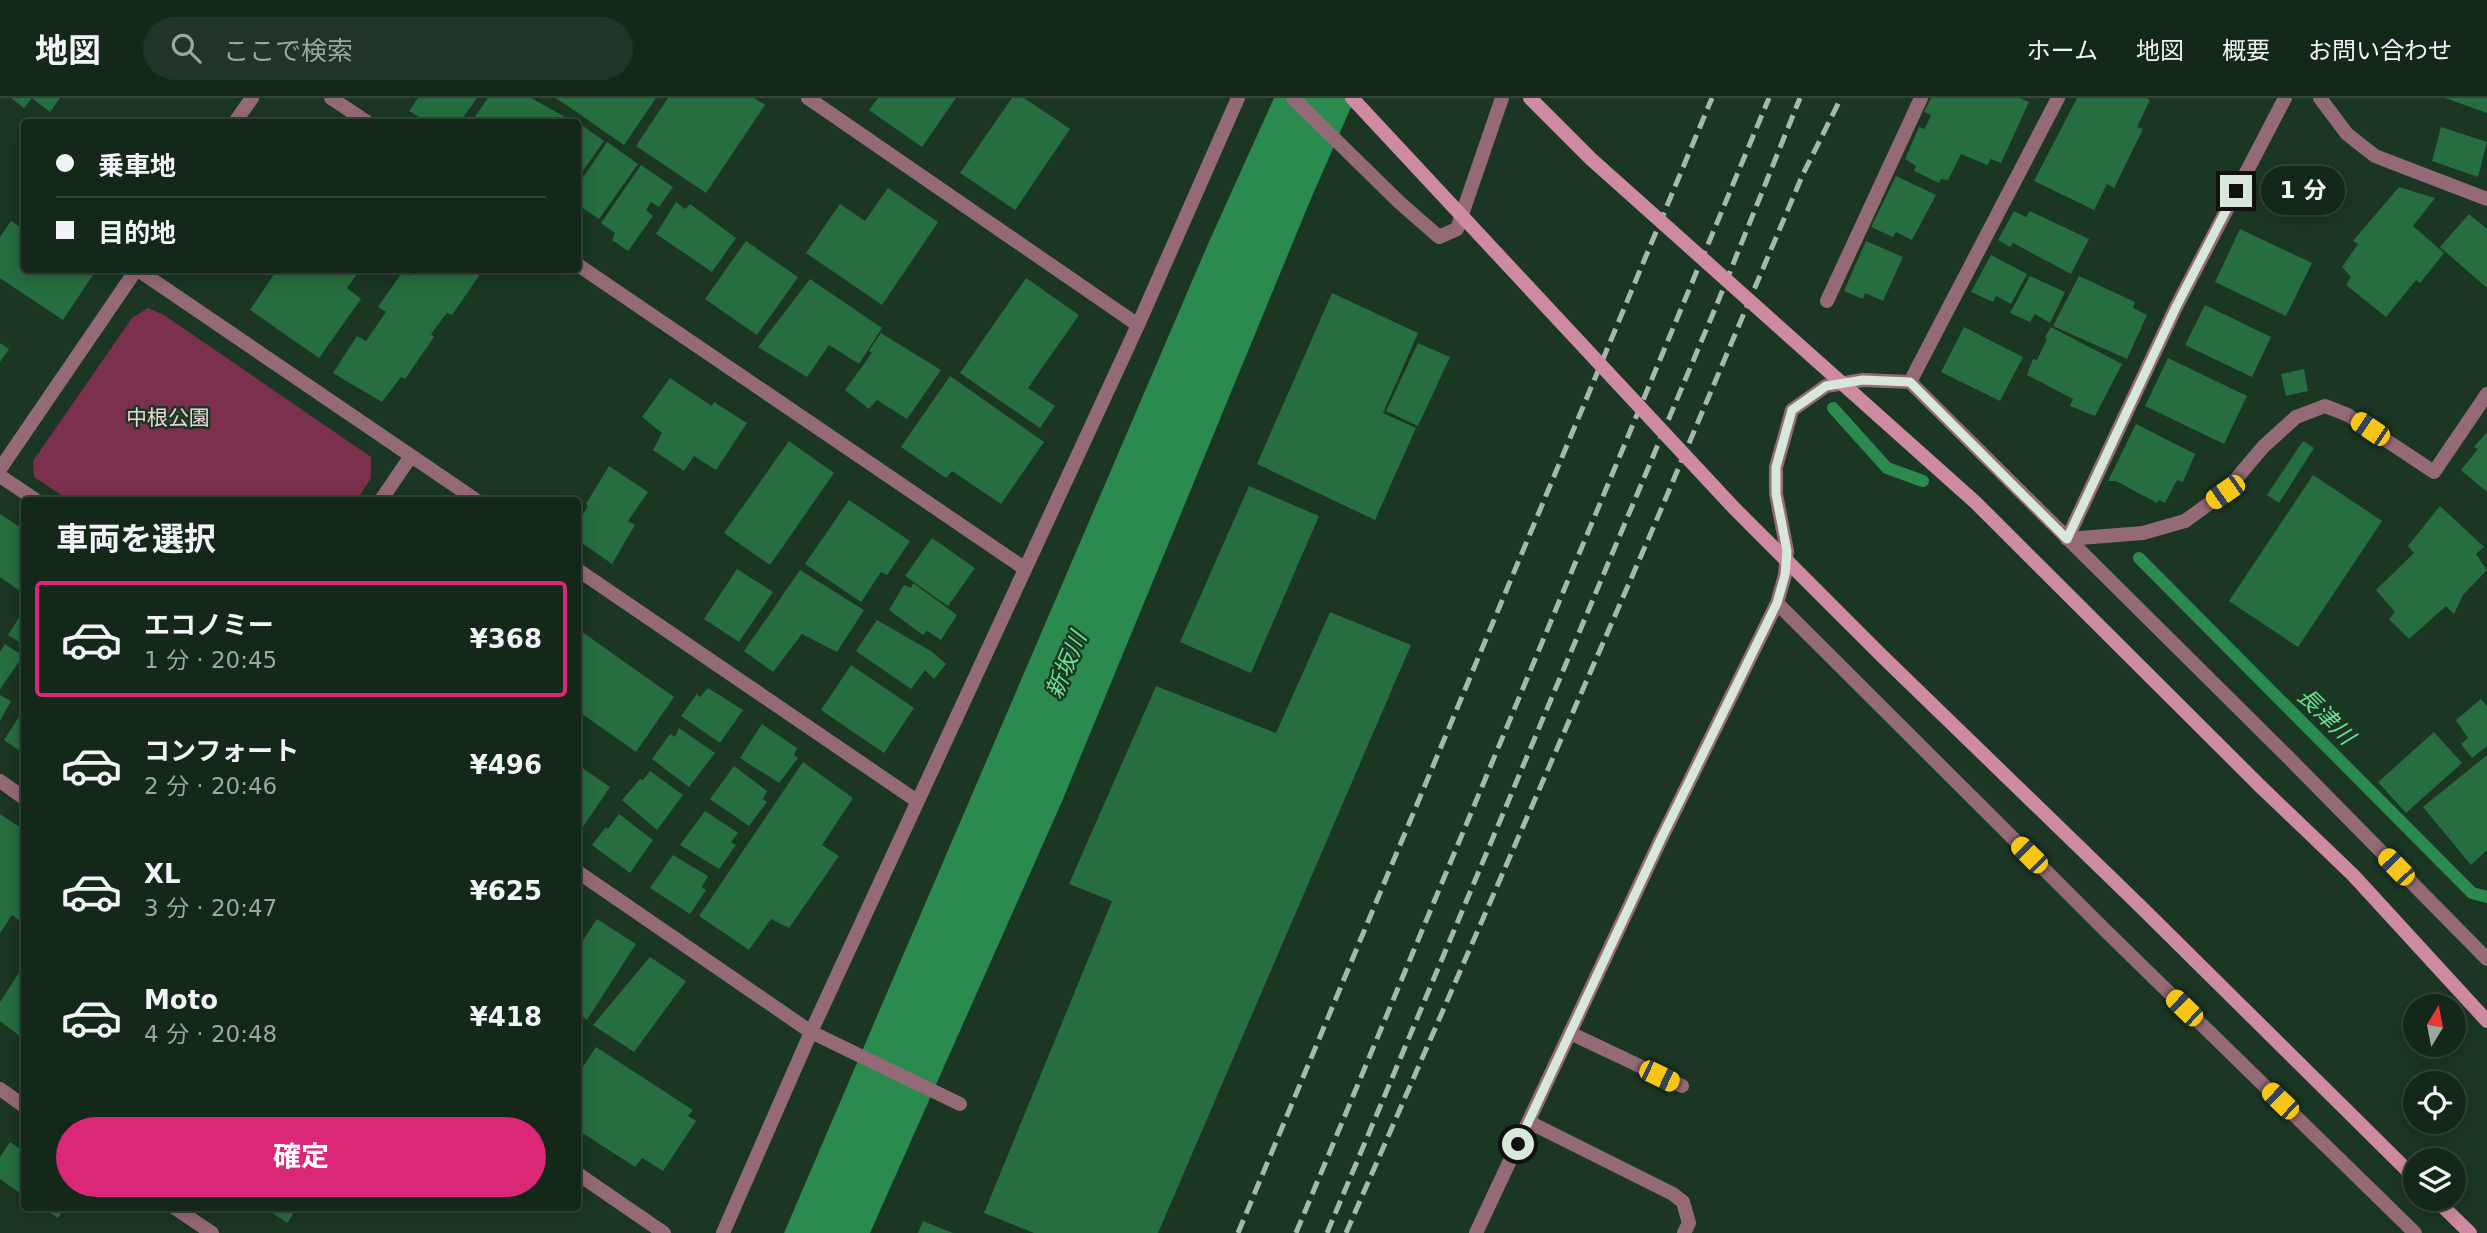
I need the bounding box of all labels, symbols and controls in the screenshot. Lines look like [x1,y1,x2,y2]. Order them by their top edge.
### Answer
search box [143,17,633,80]
icon: search [167,29,205,67]
text: 地図 [35,31,101,70]
text: ここで検索 [223,36,353,66]
text: ホーム [2027,37,2098,65]
text: 地図 [2136,37,2184,65]
text: 概要 [2222,37,2270,65]
text: お問い合わせ [2308,37,2452,65]
text: 乗車地 [98,151,176,181]
callout: 1 分 [2260,166,2344,216]
route end [2220,175,2252,207]
text: 1 分 [2279,177,2327,203]
text: 目的地 [98,218,176,248]
park label: 中根公園 [126,406,210,430]
car [2347,409,2394,449]
car [2202,471,2249,513]
text: 車両を選択 [56,520,216,558]
icon: car [60,608,123,671]
text: エコノミー [144,610,274,640]
text: ¥368 [470,624,542,654]
water label: 新坂川 [1041,625,1093,702]
text: 1 分 · 20:45 [144,647,277,673]
water label: 長津川 [2292,682,2362,752]
icon: car [60,734,123,797]
text: コンフォート [144,736,299,766]
text: ¥496 [470,750,542,780]
text: 2 分 · 20:46 [144,773,277,799]
car [2007,833,2052,877]
car [2374,845,2419,889]
text: XL [144,859,181,889]
icon: car [60,860,123,923]
text: ¥625 [470,876,542,906]
text: 3 分 · 20:47 [144,895,277,921]
text: Moto [144,985,218,1015]
icon: car [60,986,123,1049]
car [2162,986,2207,1030]
north arrow [2403,994,2466,1057]
map controls [2403,994,2466,1211]
text: ¥418 [470,1002,542,1032]
text: 4 分 · 20:48 [144,1021,277,1047]
car [1636,1057,1683,1095]
button: locate [2403,1071,2466,1134]
car [2258,1079,2303,1123]
button: 確定 [56,1117,546,1197]
route start [1502,1128,1534,1160]
button: layers [2403,1148,2466,1211]

